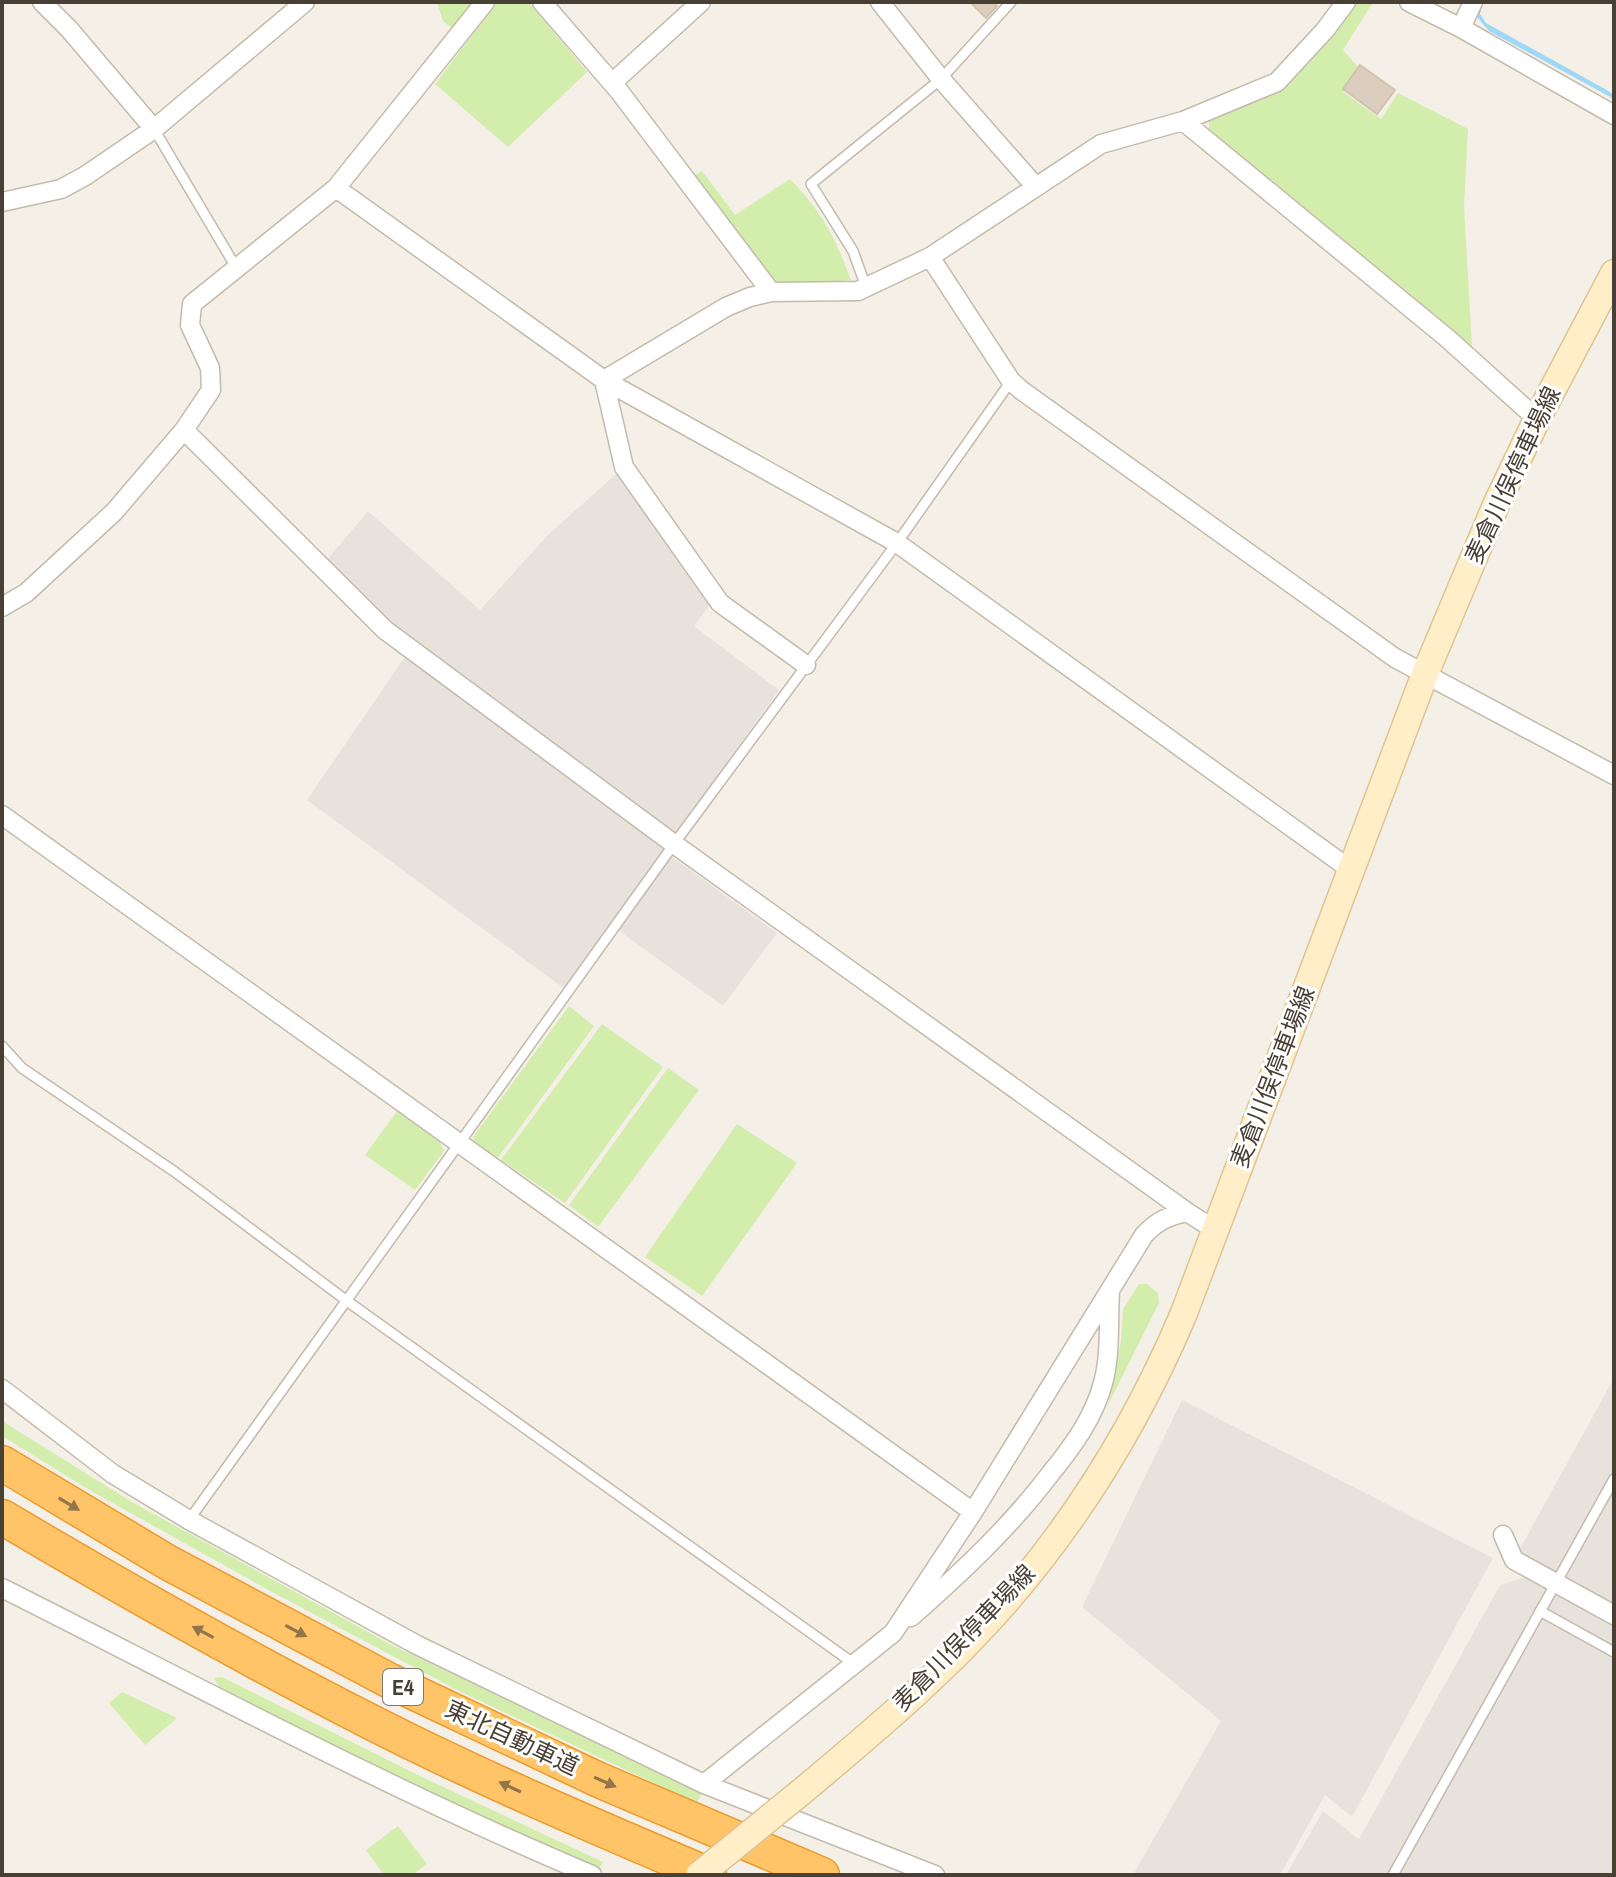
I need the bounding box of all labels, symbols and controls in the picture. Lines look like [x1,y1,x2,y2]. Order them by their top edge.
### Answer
street label: 麦倉川俣停車場線 [1457,381,1567,568]
street label: 麦倉川俣停車場線 [1223,981,1321,1172]
one-way arrow [58,1496,80,1510]
street label: 麦倉川俣停車場線 [885,1557,1041,1717]
one-way arrow [284,1624,307,1637]
one-way arrow [191,1626,214,1639]
road number: E4 [383,1669,423,1705]
street label: 東北自動車道 [440,1692,584,1782]
one-way arrow [593,1775,616,1788]
one-way arrow [498,1780,521,1794]

